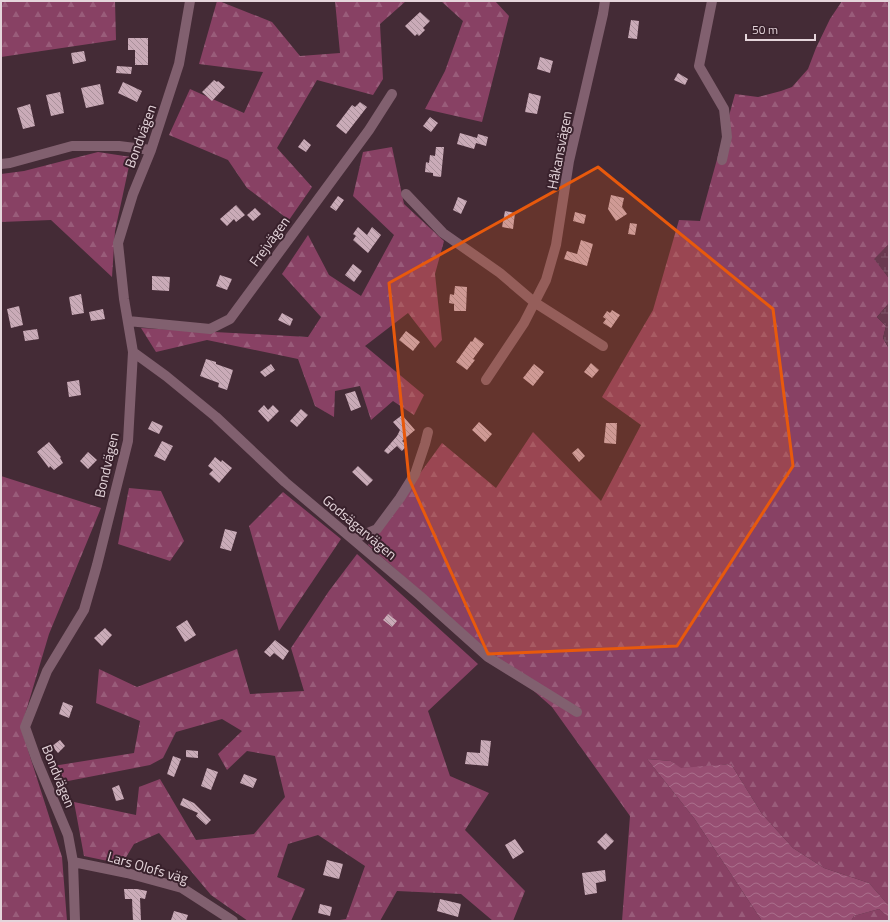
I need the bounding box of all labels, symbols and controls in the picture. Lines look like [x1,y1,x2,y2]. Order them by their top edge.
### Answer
scale bar [746,16,815,42]
text: 50 m [752,20,778,39]
street label: Bondvägen [119,101,161,171]
street label: Håkansvägen [541,109,577,191]
street label: Frejvägen [244,212,294,270]
street label: Bondvägen [88,430,124,500]
street label: Godsägarvägen [318,490,402,564]
street label: Bondvägen [37,741,81,811]
street label: Lars Olofs väg [105,845,191,889]

